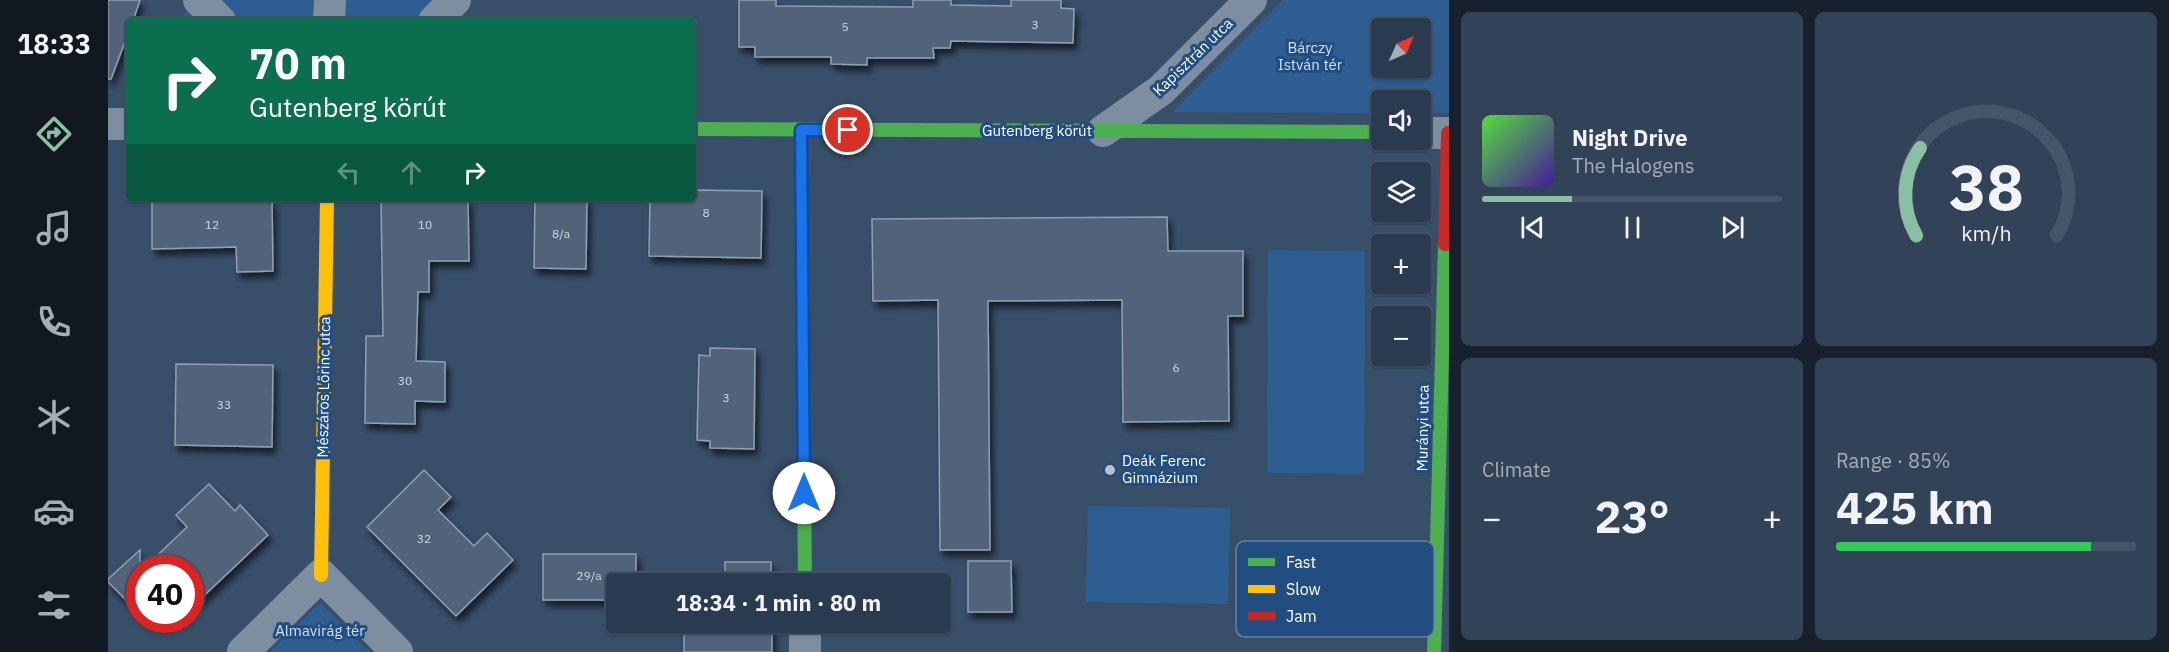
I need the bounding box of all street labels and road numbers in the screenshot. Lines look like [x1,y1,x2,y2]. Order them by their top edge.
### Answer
street label: Kapisztrán utca [1149,14,1237,100]
street label: Gutenberg körút [982,121,1092,140]
street label: Mészáros Lőrinc utca [313,316,334,458]
street label: Murányi utca [1412,385,1433,471]

